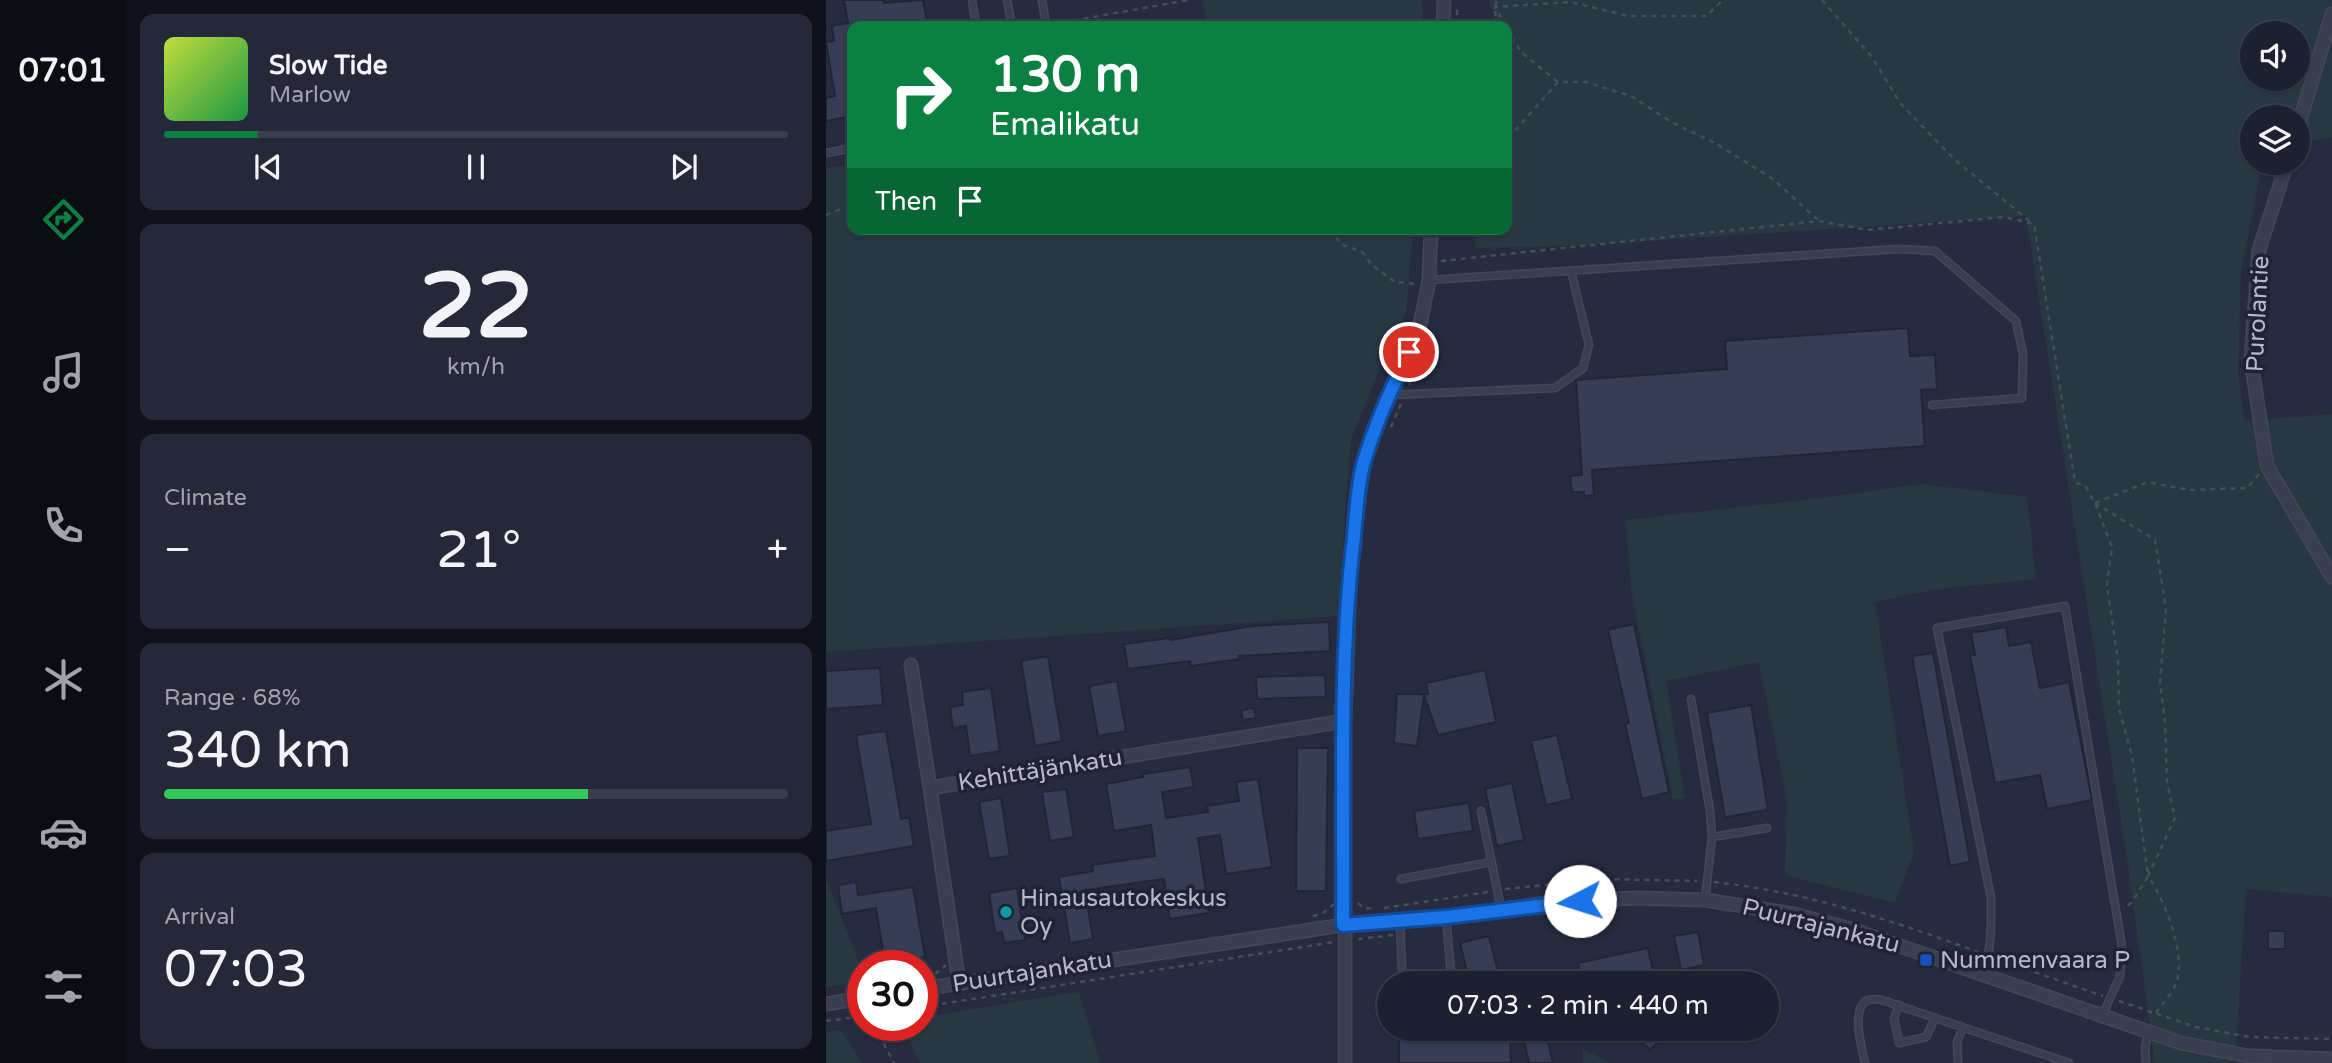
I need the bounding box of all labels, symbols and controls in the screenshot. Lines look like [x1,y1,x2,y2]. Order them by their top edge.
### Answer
map controls [2240,21,2310,175]
button: sound [2240,21,2310,91]
text: 130 m [990,46,1140,105]
icon: right [875,49,966,140]
text: Slow Tide [269,50,387,81]
text: 07:01 [19,52,107,90]
text: Marlow [269,81,351,109]
button: layers [2240,105,2310,175]
text: Emalikatu [990,106,1140,144]
icon: previous [249,148,287,186]
icon: pause [457,148,495,186]
icon: next [665,148,703,186]
icon: arrive [951,182,989,220]
text: Then [875,186,937,217]
icon: directions [39,195,88,244]
text: 22 [419,252,533,362]
street label: Purolantie [2240,255,2276,373]
pin [1379,322,1439,382]
icon: arrive [1390,333,1428,371]
icon: music [39,348,88,397]
text: km/h [447,353,505,381]
text: Climate [164,484,247,512]
icon: phone [39,501,88,550]
text: 21° [436,519,521,582]
text: − [164,527,191,573]
text: + [767,527,788,573]
icon: climate [39,655,88,704]
text: Range · 68% [164,684,300,712]
text: 340 km [164,719,352,782]
street label: Kehittäjänkatu [956,743,1124,797]
icon: car [39,808,88,857]
position arrow [1543,864,1617,938]
place label: Hinausautokeskus Oy [1020,884,1227,941]
street label: Puurtajankatu [1739,892,1903,960]
text: Arrival [164,903,235,931]
marker: Hinausautokeskus Oy [998,904,1014,920]
text: 07:03 [164,938,308,1001]
street label: Puurtajankatu [950,945,1114,999]
place label: Nummenvaara P [1940,946,2130,975]
speed limit sign: 30 [847,950,938,1041]
marker: Nummenvaara P [1918,952,1934,968]
icon: filters [39,962,88,1011]
text: 07:03 · 2 min · 440 m [1447,990,1709,1021]

